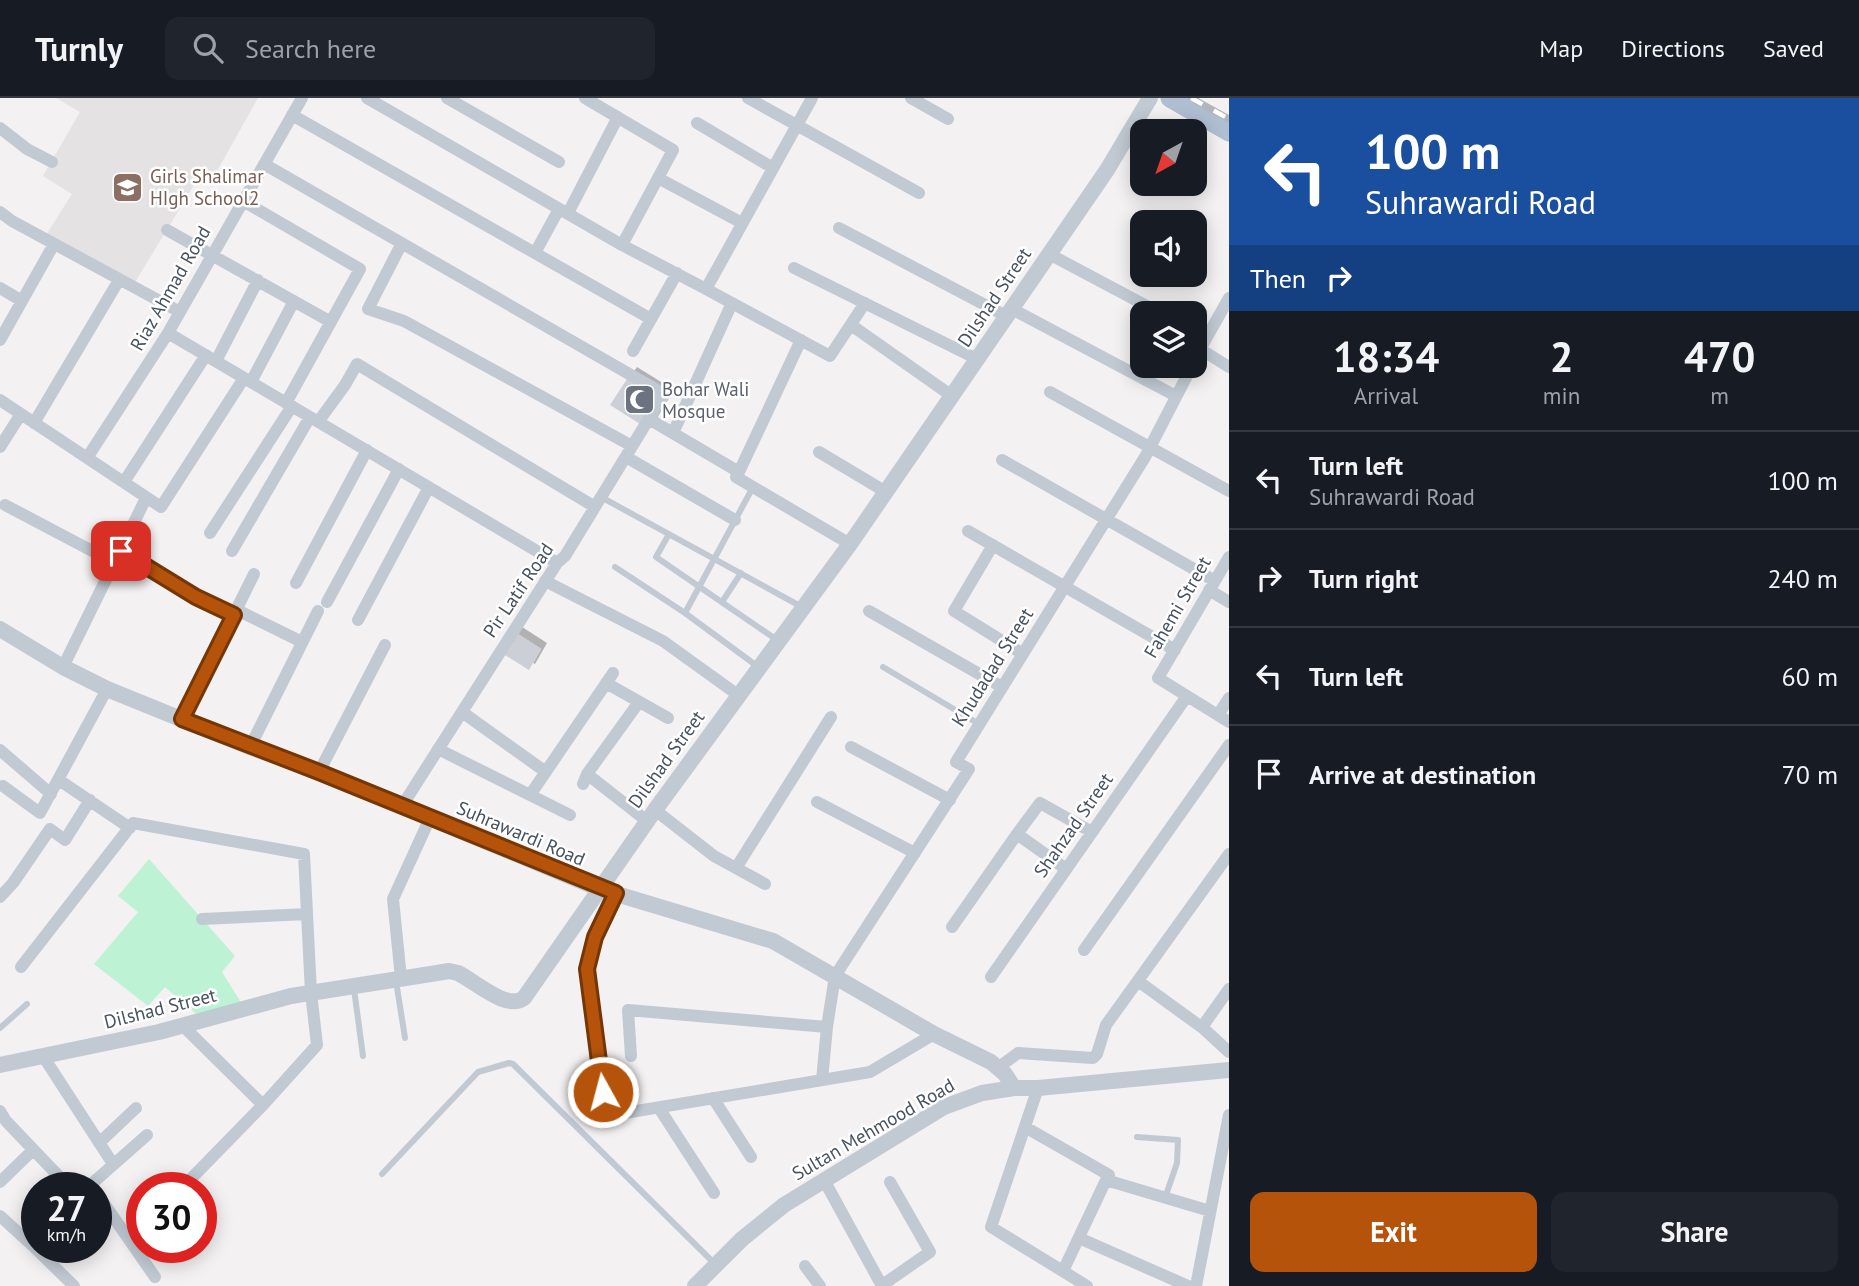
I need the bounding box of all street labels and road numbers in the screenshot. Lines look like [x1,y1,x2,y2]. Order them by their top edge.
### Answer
street label: Riaz Ahmad Road [125,221,215,355]
street label: Dilshad Street [952,242,1036,351]
street label: Pir Latif Road [478,538,558,642]
street label: Fahemi Street [1138,551,1216,662]
street label: Khudadad Street [946,603,1038,731]
street label: Dilshad Street [623,705,710,812]
street label: Shahzad Street [1028,768,1118,882]
street label: Suhrawardi Road [453,795,589,871]
street label: Dilshad Street [101,982,219,1034]
street label: Sultan Mehmood Road [787,1073,959,1185]

